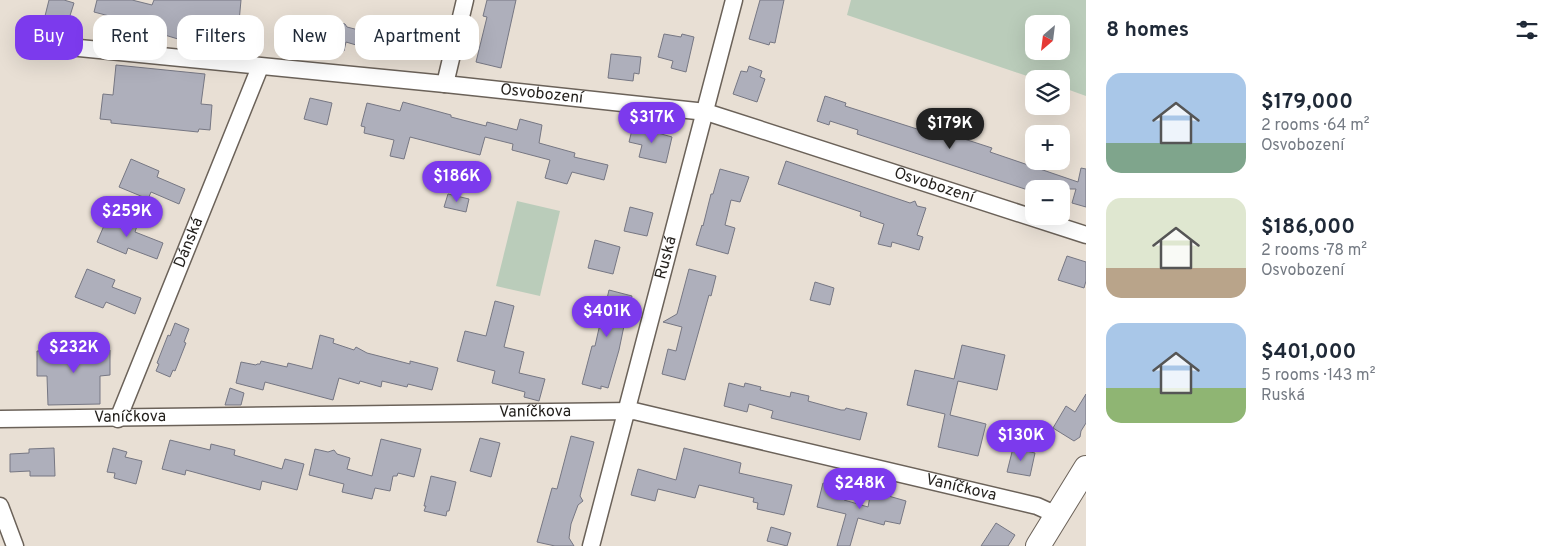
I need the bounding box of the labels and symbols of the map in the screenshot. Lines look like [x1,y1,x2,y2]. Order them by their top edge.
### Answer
north arrow [1025,15,1070,60]
street label: Osvobození [499,80,586,109]
pin: $317K [617,102,687,144]
pin: $179K [915,108,985,150]
pin: $186K [422,160,492,203]
street label: Osvobození [891,163,979,209]
pin: $259K [92,196,162,238]
street label: Dánská [170,215,208,271]
street label: Ruská [651,234,682,281]
pin: $401K [572,296,642,338]
pin: $232K [39,332,109,374]
street label: Vaníčkova [499,402,571,423]
street label: Vaníčkova [94,407,166,428]
pin: $130K [986,420,1056,462]
pin: $248K [825,468,895,510]
street label: Vaníčkova [924,470,998,506]

